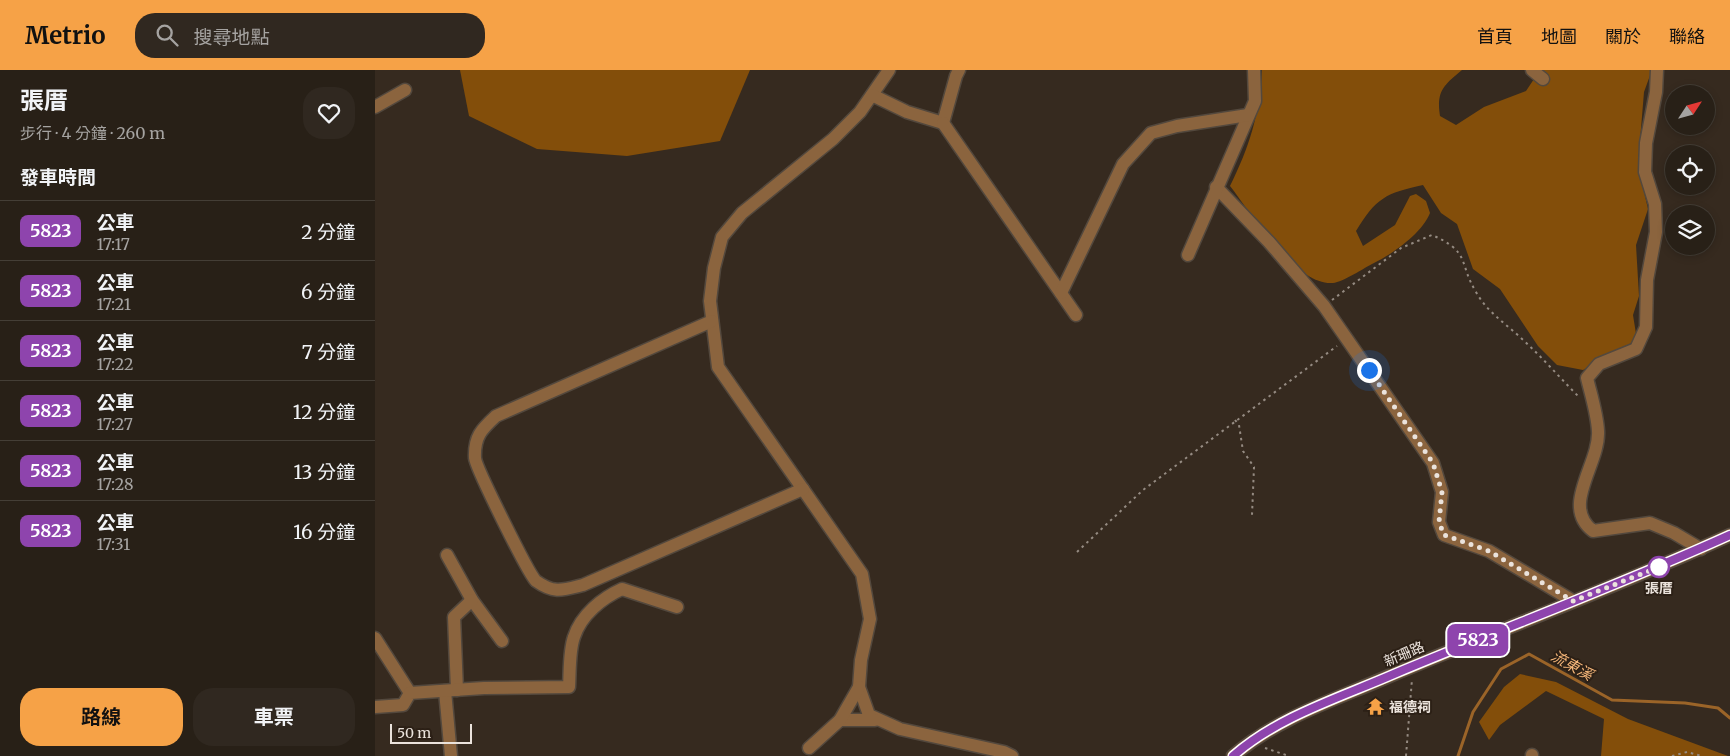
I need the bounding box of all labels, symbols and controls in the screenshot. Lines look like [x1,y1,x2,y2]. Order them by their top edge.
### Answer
search box [135,13,485,58]
text: Metrio [25,20,105,51]
icon: search [153,21,181,49]
text: 搜尋地點 [193,25,270,49]
text: 首頁 [1477,25,1513,48]
text: 地圖 [1541,25,1577,48]
text: 關於 [1605,25,1641,48]
text: 聯絡 [1669,25,1705,48]
text: 張厝 [20,85,68,116]
north arrow [1665,85,1715,135]
map controls [1665,85,1715,255]
button: heart [303,87,355,139]
text: 步行 · 4 分鐘 · 260 m [20,123,165,143]
button: locate [1665,145,1715,195]
text: 發車時間 [20,165,96,189]
button: layers [1665,205,1715,255]
text: 公車 [96,210,134,234]
text: 5823 [30,219,71,242]
text: 2 分鐘 [301,220,355,244]
text: 17:17 [96,234,130,254]
text: 公車 [96,270,134,294]
text: 5823 [30,279,71,302]
text: 6 分鐘 [301,280,355,304]
text: 17:21 [96,294,131,314]
text: 公車 [96,330,134,354]
text: 5823 [30,339,71,362]
text: 7 分鐘 [302,340,355,364]
text: 17:22 [96,354,134,374]
your location [1357,358,1382,383]
text: 公車 [96,390,134,414]
text: 5823 [30,399,71,422]
text: 12 分鐘 [293,400,355,424]
text: 17:27 [96,414,133,434]
text: 公車 [96,450,134,474]
text: 5823 [30,459,71,482]
text: 13 分鐘 [294,460,355,484]
text: 17:28 [96,474,134,494]
text: 公車 [96,510,134,534]
text: 5823 [30,519,71,542]
text: 16 分鐘 [293,520,355,544]
text: 17:31 [96,534,130,554]
marker: 張厝 [1648,556,1670,578]
place label: 張厝 [1645,579,1673,597]
line badge: 5823 [1443,624,1513,656]
text: 5823 [1457,628,1499,651]
street label: 新珊路 [1381,638,1427,670]
water label: 流東溪 [1548,646,1598,685]
button: 路線 [20,688,183,746]
button: 車票 [193,688,355,746]
temple icon: 福德祠 [1365,697,1385,717]
place label: 福德祠 [1389,698,1431,716]
scale bar [390,721,473,744]
text: 50 m [397,724,431,742]

